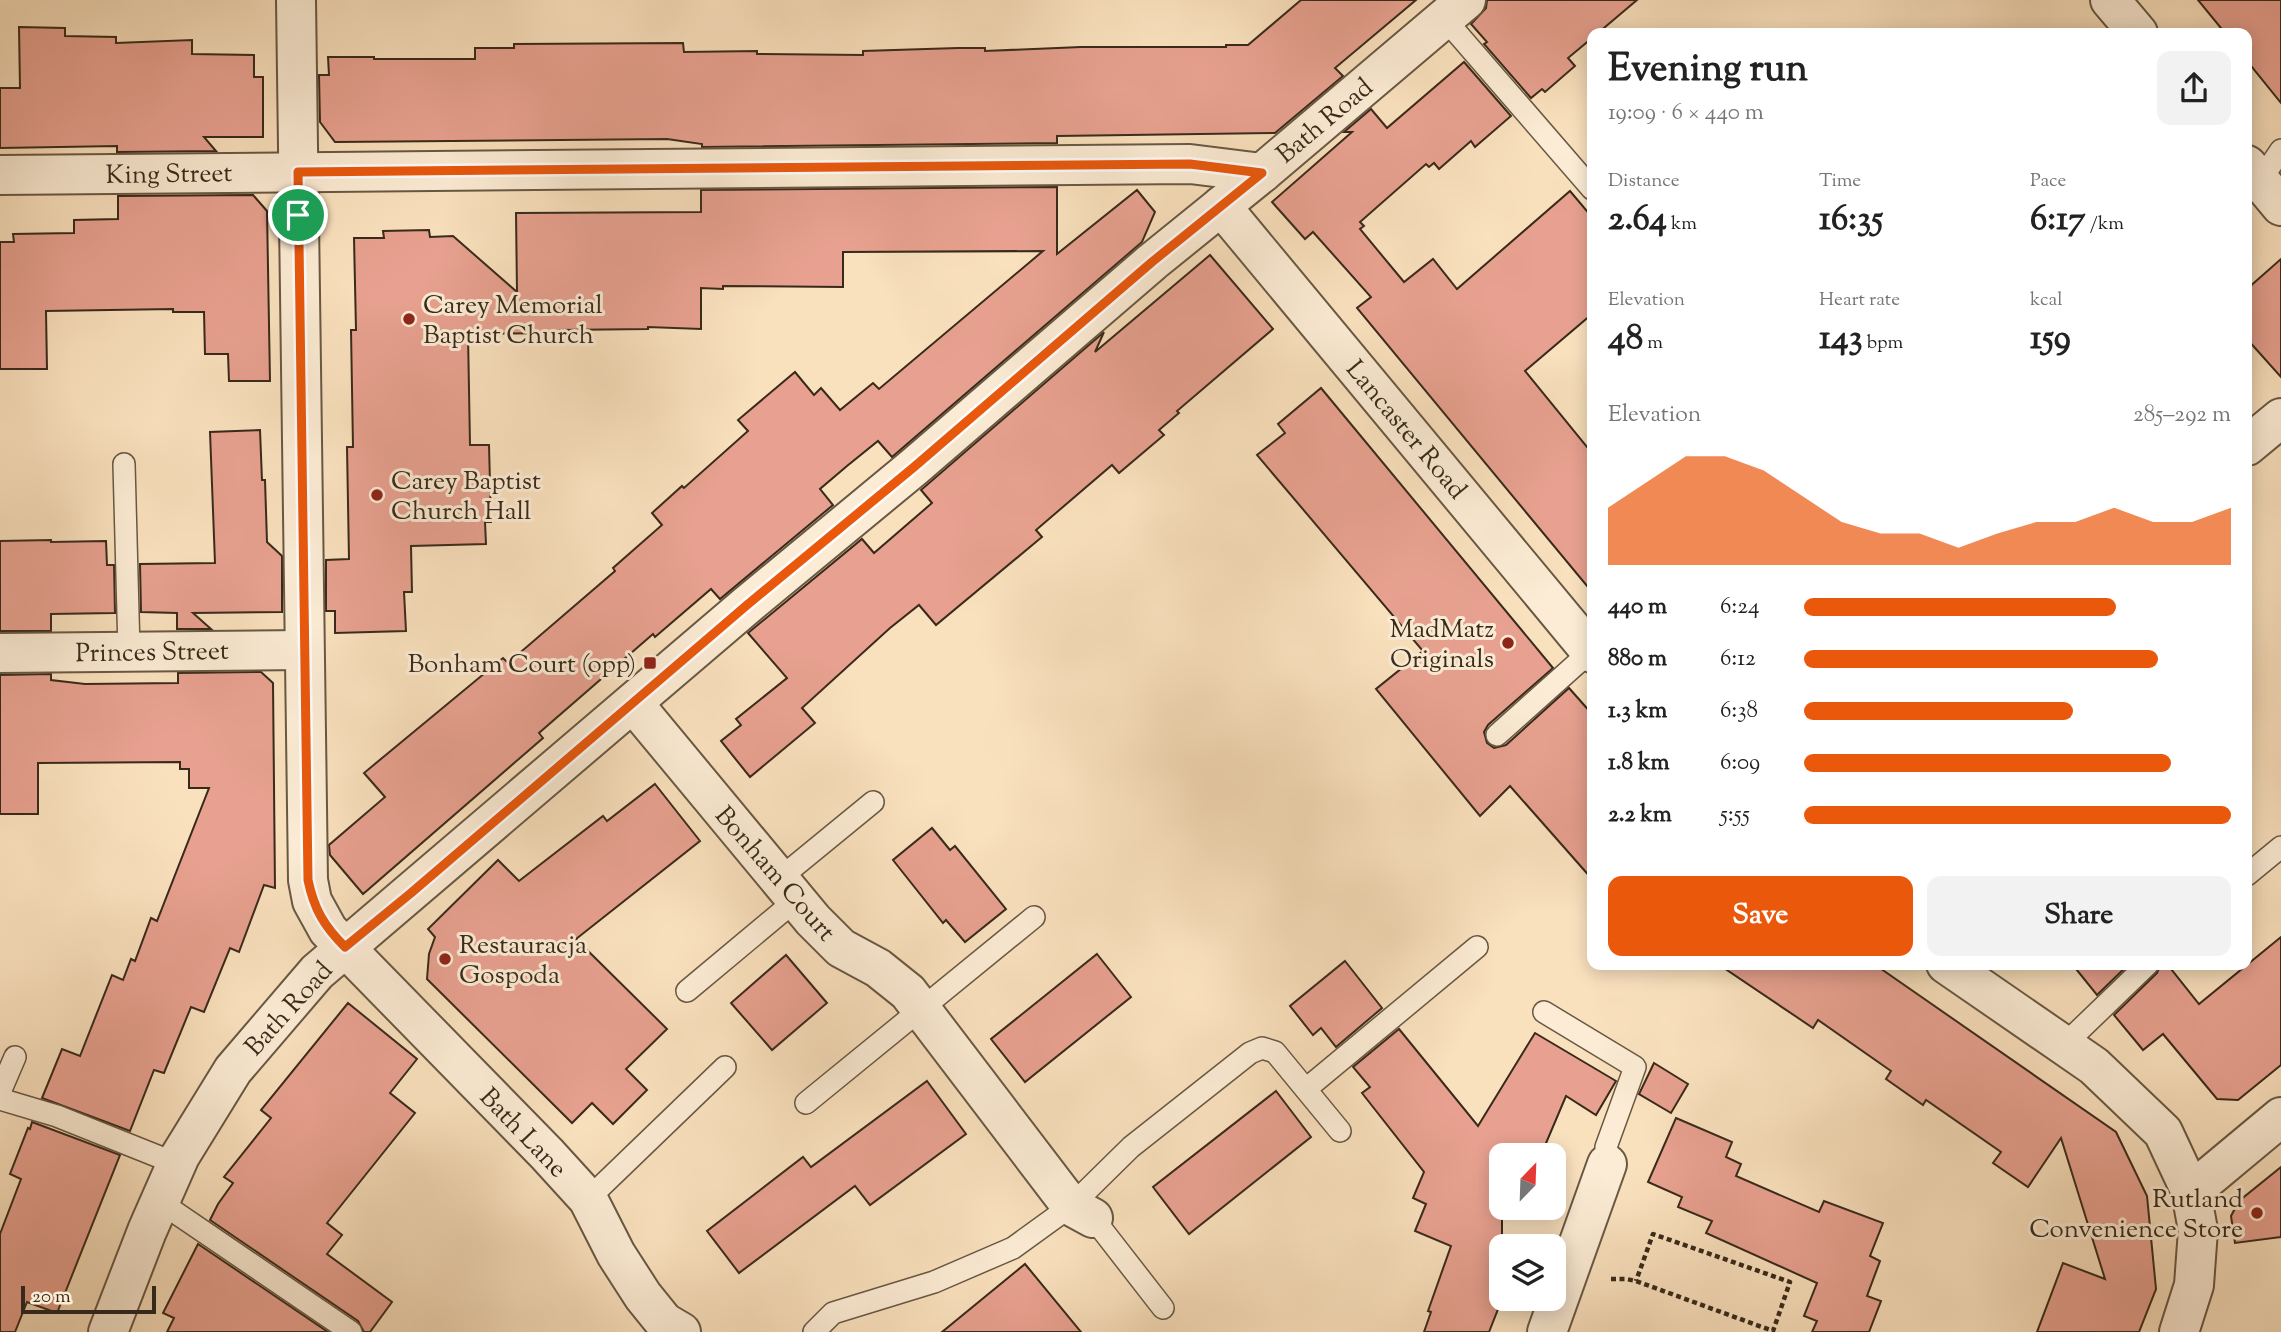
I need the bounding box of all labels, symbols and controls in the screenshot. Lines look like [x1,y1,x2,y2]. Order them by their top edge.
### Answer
text: Evening run [1608,44,1808,98]
button: share [2157,51,2231,125]
street label: Bath Road [1269,70,1382,173]
text: 19:09 · 6 × 440 m [1608,97,1764,130]
street label: King Street [105,156,233,195]
text: Distance [1608,168,1680,195]
text: Time [1819,168,1861,195]
text: Pace [2030,168,2066,195]
pin [268,185,328,245]
text: 2.64 [1608,195,1667,246]
text: 16:35 [1819,195,1883,246]
text: 6:17 [2030,195,2086,246]
icon: arrive [279,196,317,234]
text: km [1667,211,1697,238]
text: /km [2086,211,2124,238]
text: Elevation [1608,287,1685,314]
text: Heart rate [1819,287,1900,314]
text: kcal [2030,287,2063,314]
place label: Carey Memorial Baptist Church [423,288,603,355]
marker: Carey Memorial Baptist Church [401,311,417,327]
text: 48 [1608,314,1643,365]
text: 143 [1819,314,1863,365]
text: 159 [2030,314,2071,365]
text: m [1643,330,1663,357]
text: bpm [1863,330,1903,357]
street label: Lancaster Road [1336,353,1475,508]
text: Elevation [1608,399,1701,432]
text: 285–292 m [2133,399,2231,432]
place label: Carey Baptist Church Hall [391,464,541,531]
marker: Carey Baptist Church Hall [369,487,385,503]
text: 440 m [1608,591,1667,624]
text: 6:24 [1720,591,1760,624]
place label: MadMatz Originals [1389,612,1494,679]
street label: Princes Street [75,634,229,673]
marker: MadMatz Originals [1500,635,1516,651]
text: 880 m [1608,643,1667,676]
text: 6:12 [1720,643,1756,676]
place label: Bonham Court (opp) [408,647,636,684]
marker: Bonham Court (opp) [642,655,658,671]
text: 1.3 km [1608,695,1667,728]
text: 6:38 [1720,695,1758,728]
text: 1.8 km [1608,747,1670,780]
text: 6:09 [1720,747,1760,780]
street label: Bonham Court [705,799,843,950]
text: 2.2 km [1608,799,1672,832]
text: 5:55 [1720,799,1750,832]
button: Save [1608,876,1913,956]
button: Share [1927,876,2231,956]
place label: Restauracja Gospoda [459,928,587,995]
marker: Restauracja Gospoda [437,951,453,967]
street label: Bath Road [237,954,343,1065]
street label: Bath Lane [470,1080,575,1187]
north arrow [1489,1143,1566,1220]
map controls [1489,1143,1566,1311]
place label: Rutland Convenience Store [2029,1182,2243,1249]
marker: Rutland Convenience Store [2249,1205,2265,1221]
button: layers [1489,1234,1566,1311]
scale bar [21,1283,156,1315]
text: 20 m [32,1284,71,1311]

